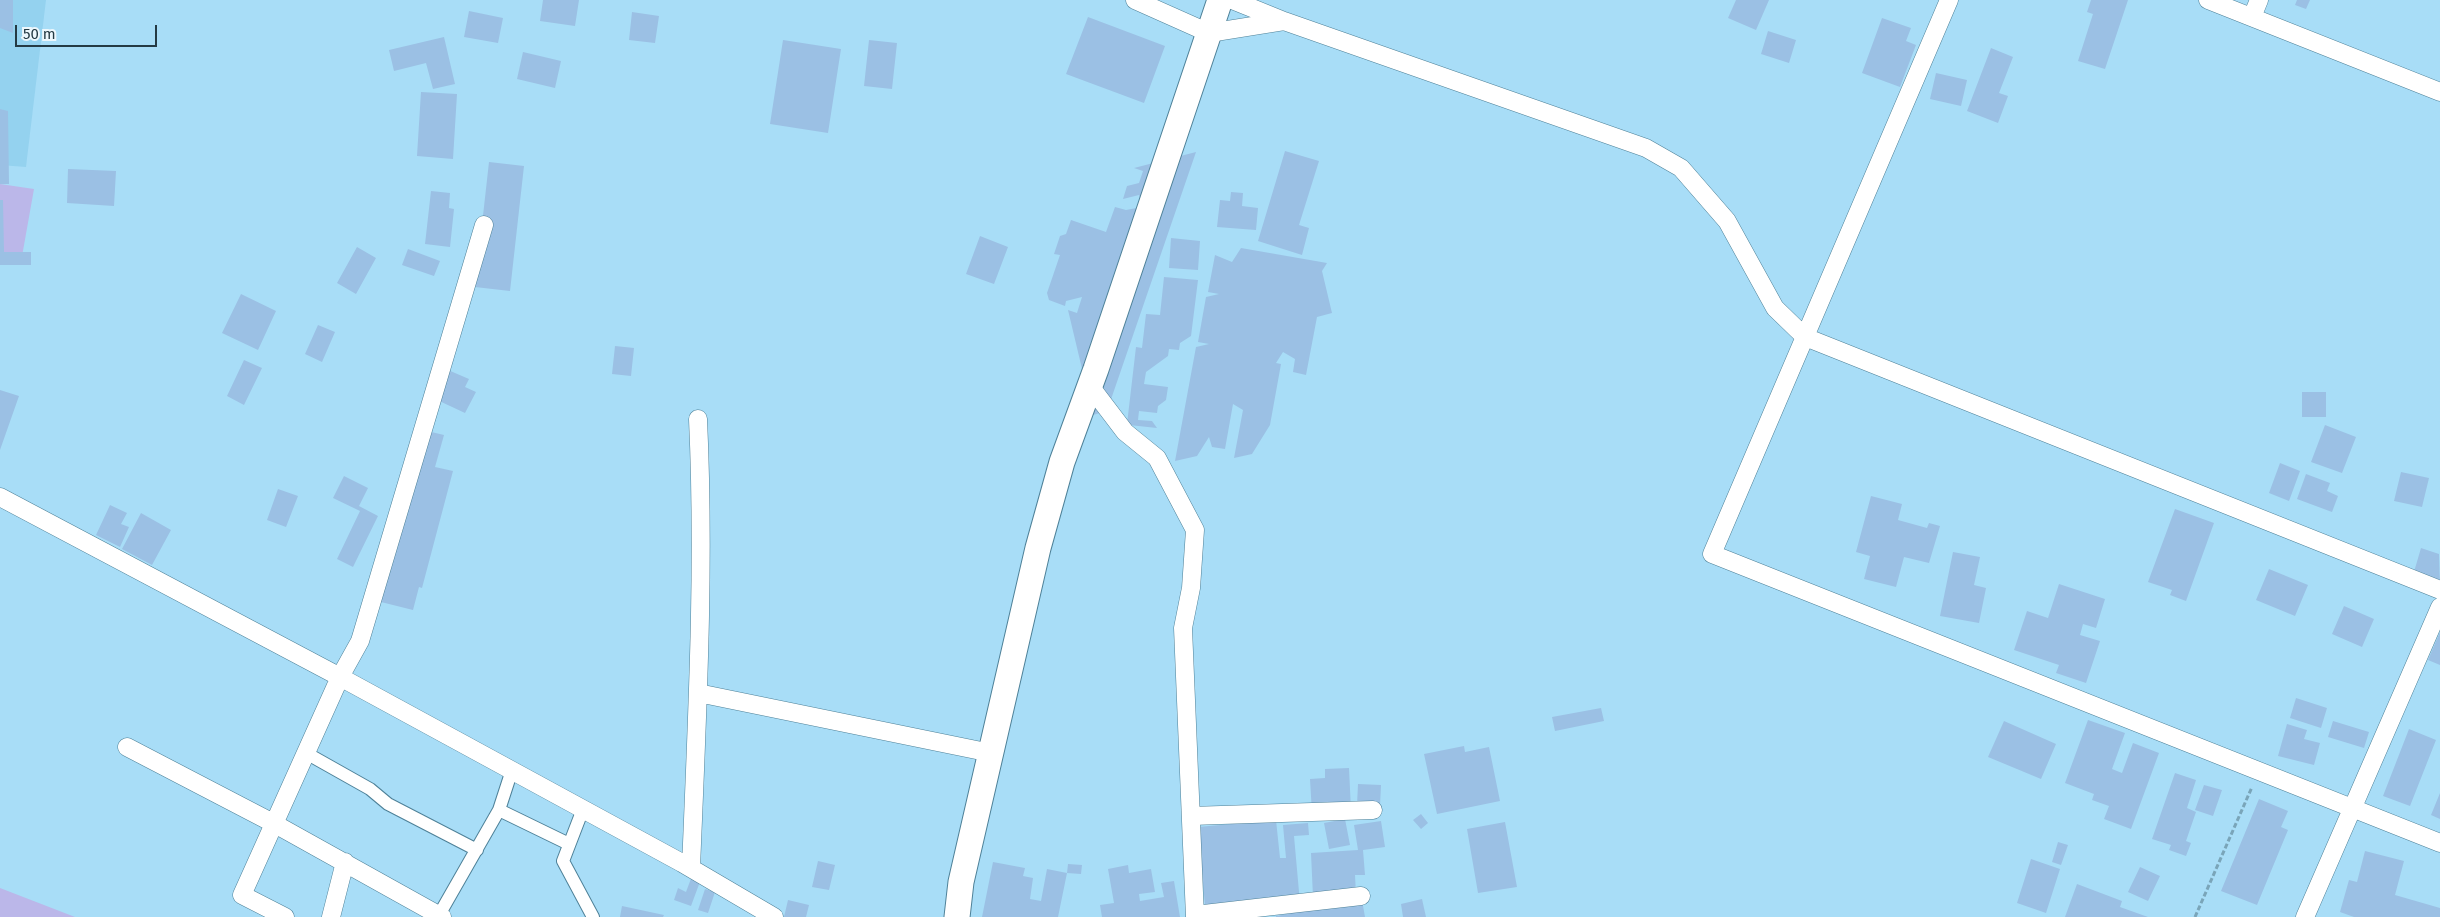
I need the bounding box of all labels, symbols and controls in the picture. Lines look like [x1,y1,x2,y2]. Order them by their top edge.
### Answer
scale bar [18,15,160,47]
text: 50 m [23,25,56,43]

